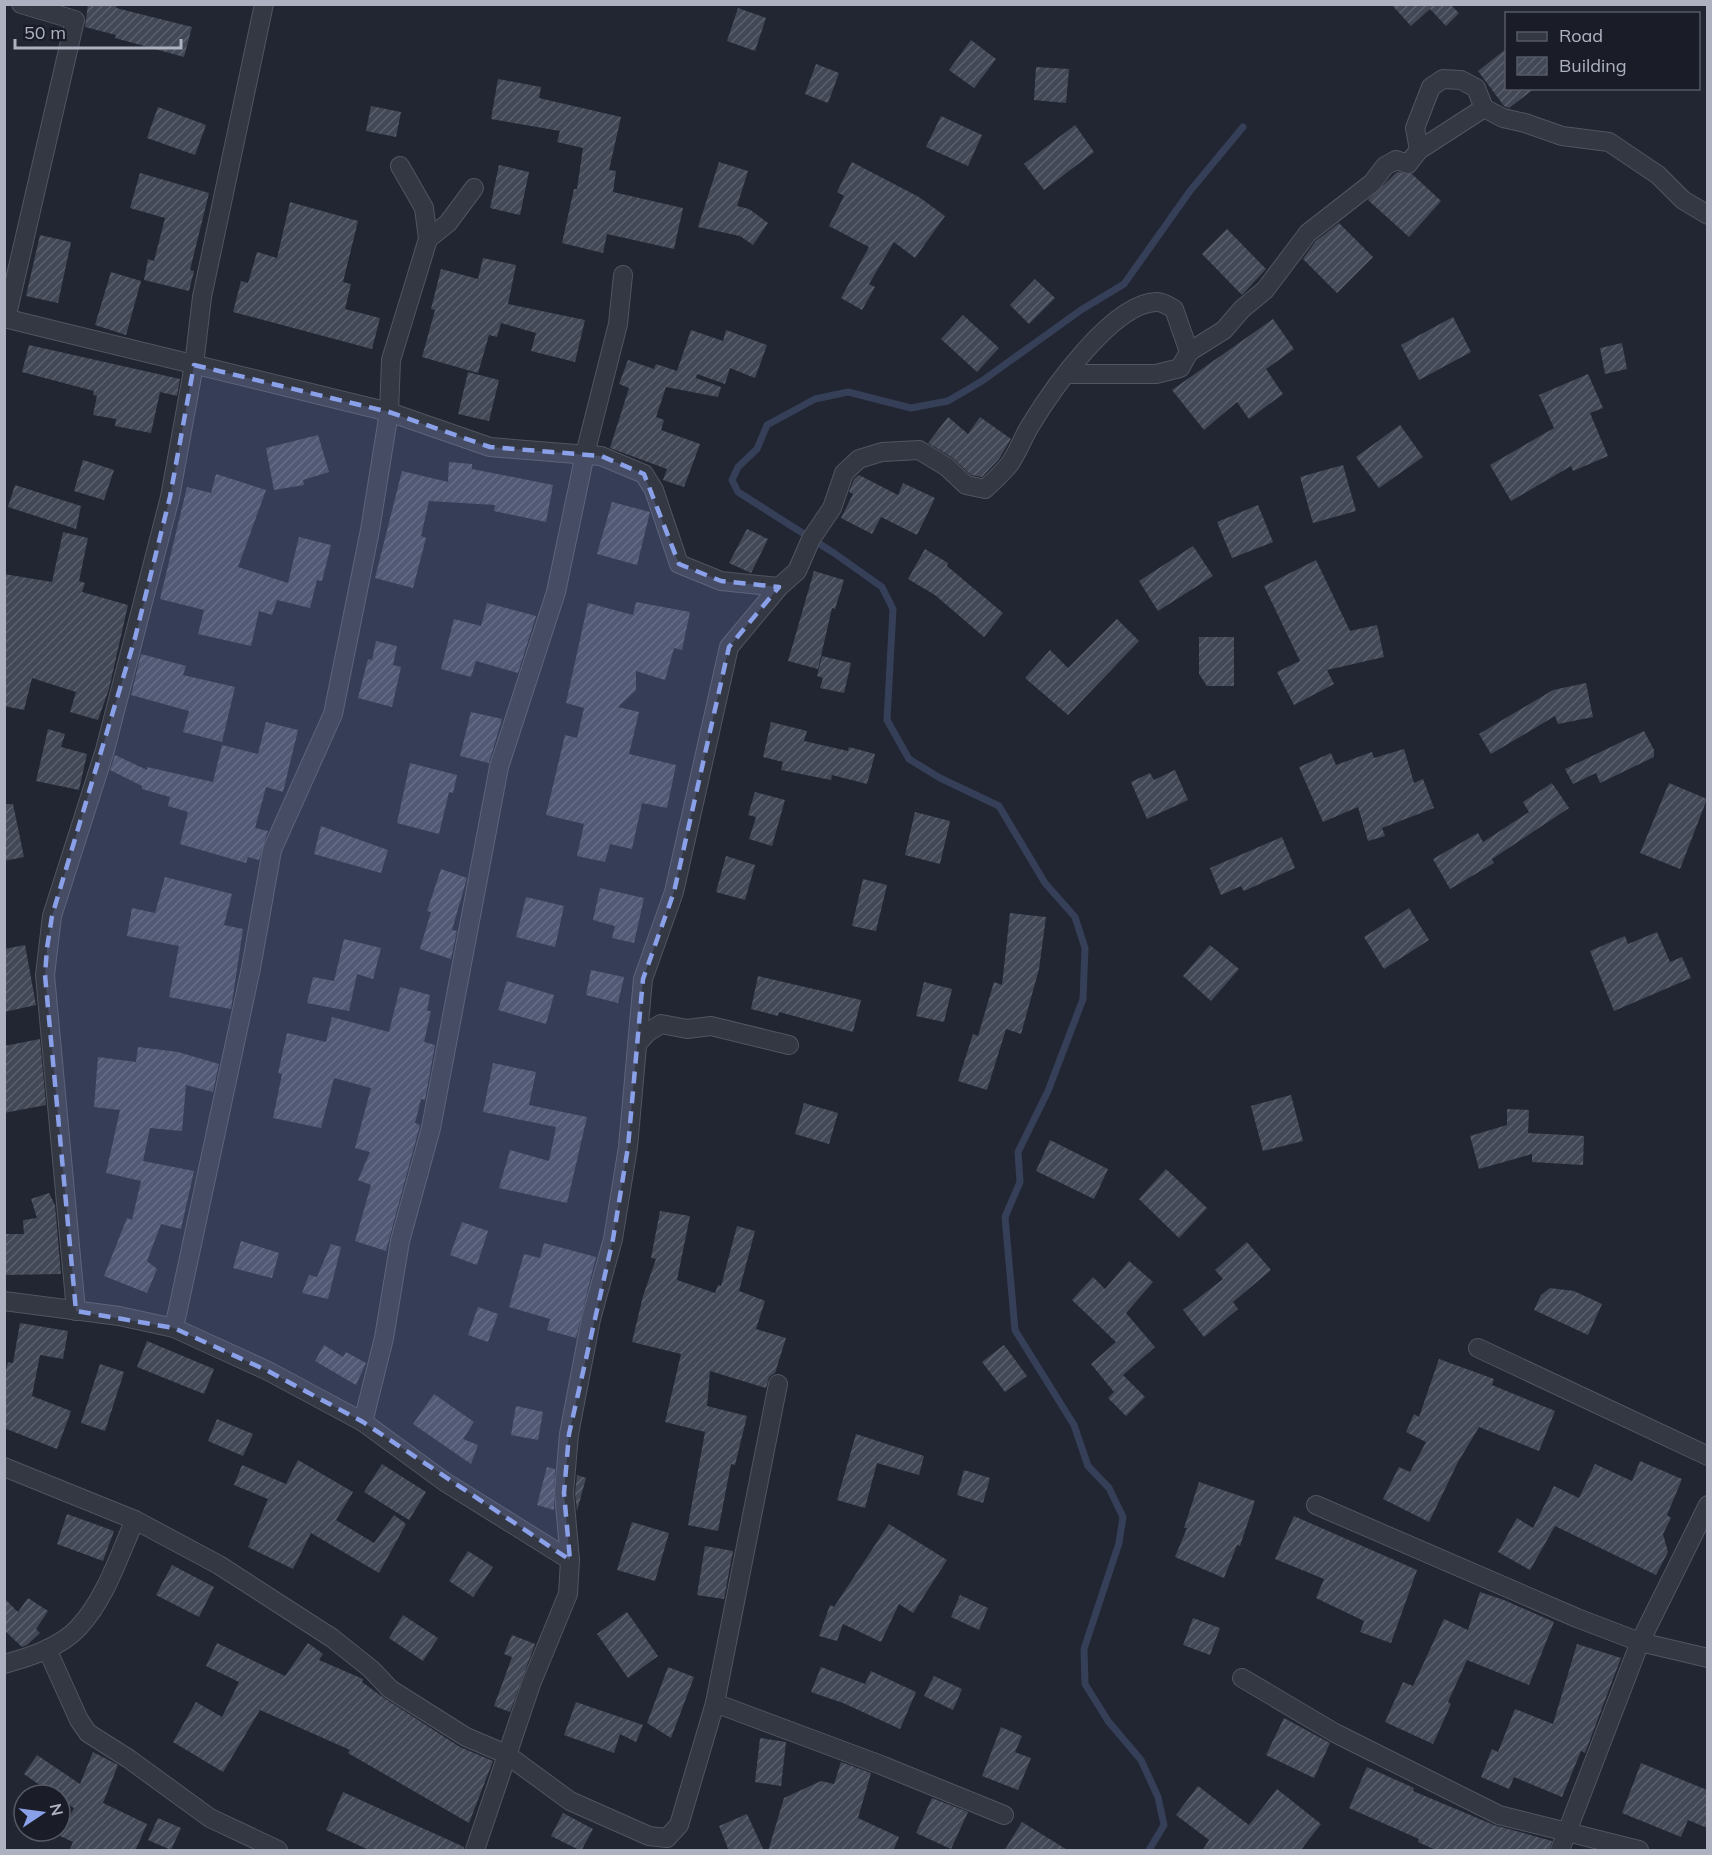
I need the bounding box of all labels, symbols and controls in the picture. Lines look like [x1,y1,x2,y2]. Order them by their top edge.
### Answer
scale bar [15,12,182,50]
legend [1505,12,1700,90]
text: 50 m [24,21,66,44]
text: Road [1559,24,1603,47]
text: Building [1559,54,1627,77]
north arrow [12,1783,72,1843]
text: N [46,1801,68,1818]

